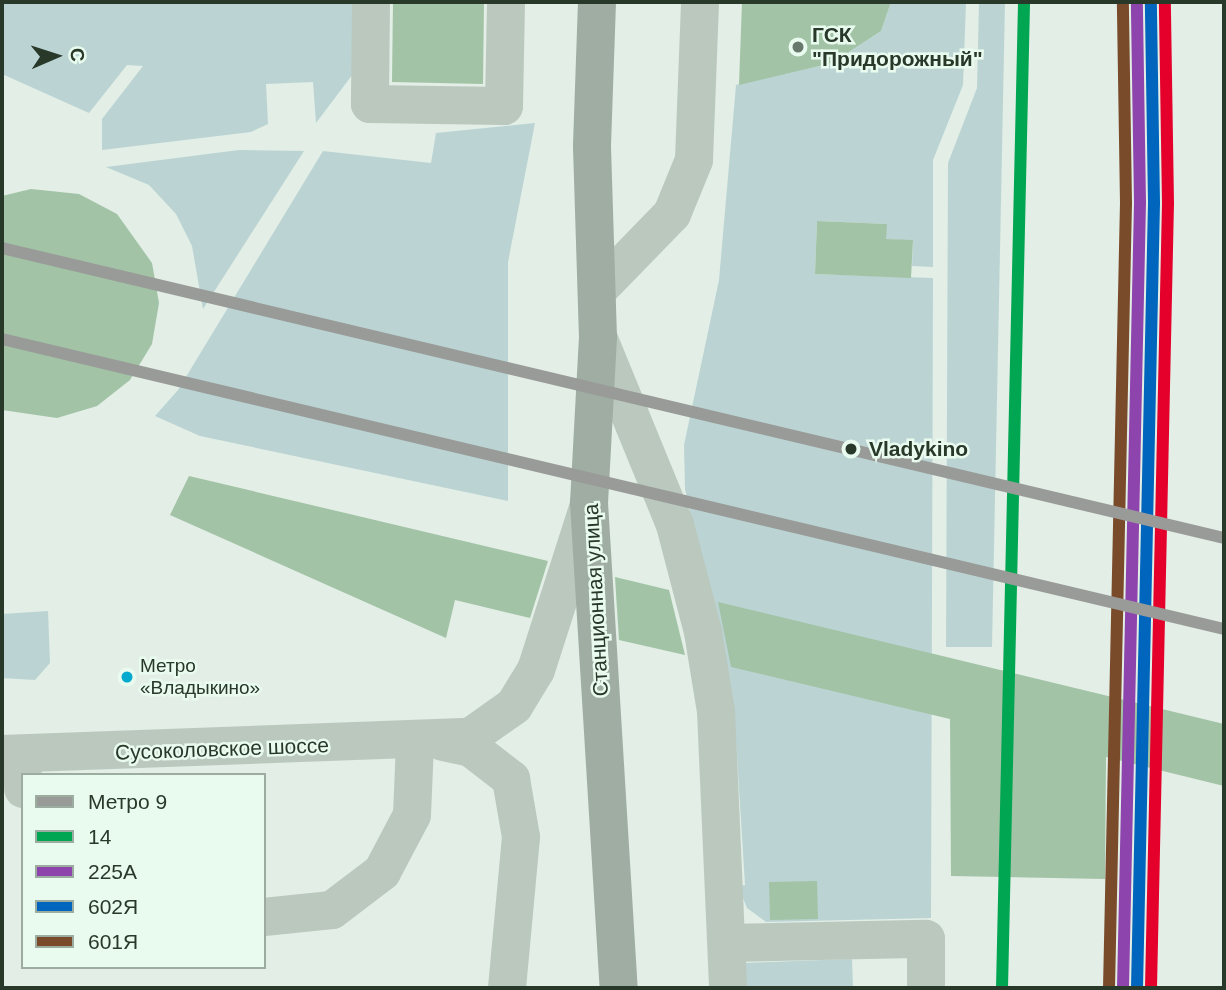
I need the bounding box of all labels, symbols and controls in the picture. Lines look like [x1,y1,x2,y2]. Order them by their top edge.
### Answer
north arrow [21,21,91,91]
place label: ГСК "Придорожный" [812,22,983,72]
marker: ГСК "Придорожный" [790,39,806,55]
text: С [67,47,88,62]
place label: Vladykino [869,436,968,462]
marker: Vladykino [839,437,863,461]
street label: Станционная улица [578,503,614,697]
place label: Метро «Владыкино» [140,655,260,699]
marker: Метро «Владыкино» [120,670,134,684]
street label: Сусоколовское шоссе [115,733,329,765]
legend [21,773,266,969]
text: Метро 9 [88,790,167,813]
text: 14 [88,825,111,848]
text: 225А [88,860,137,883]
text: 602Я [88,895,138,918]
text: 601Я [88,930,138,953]

